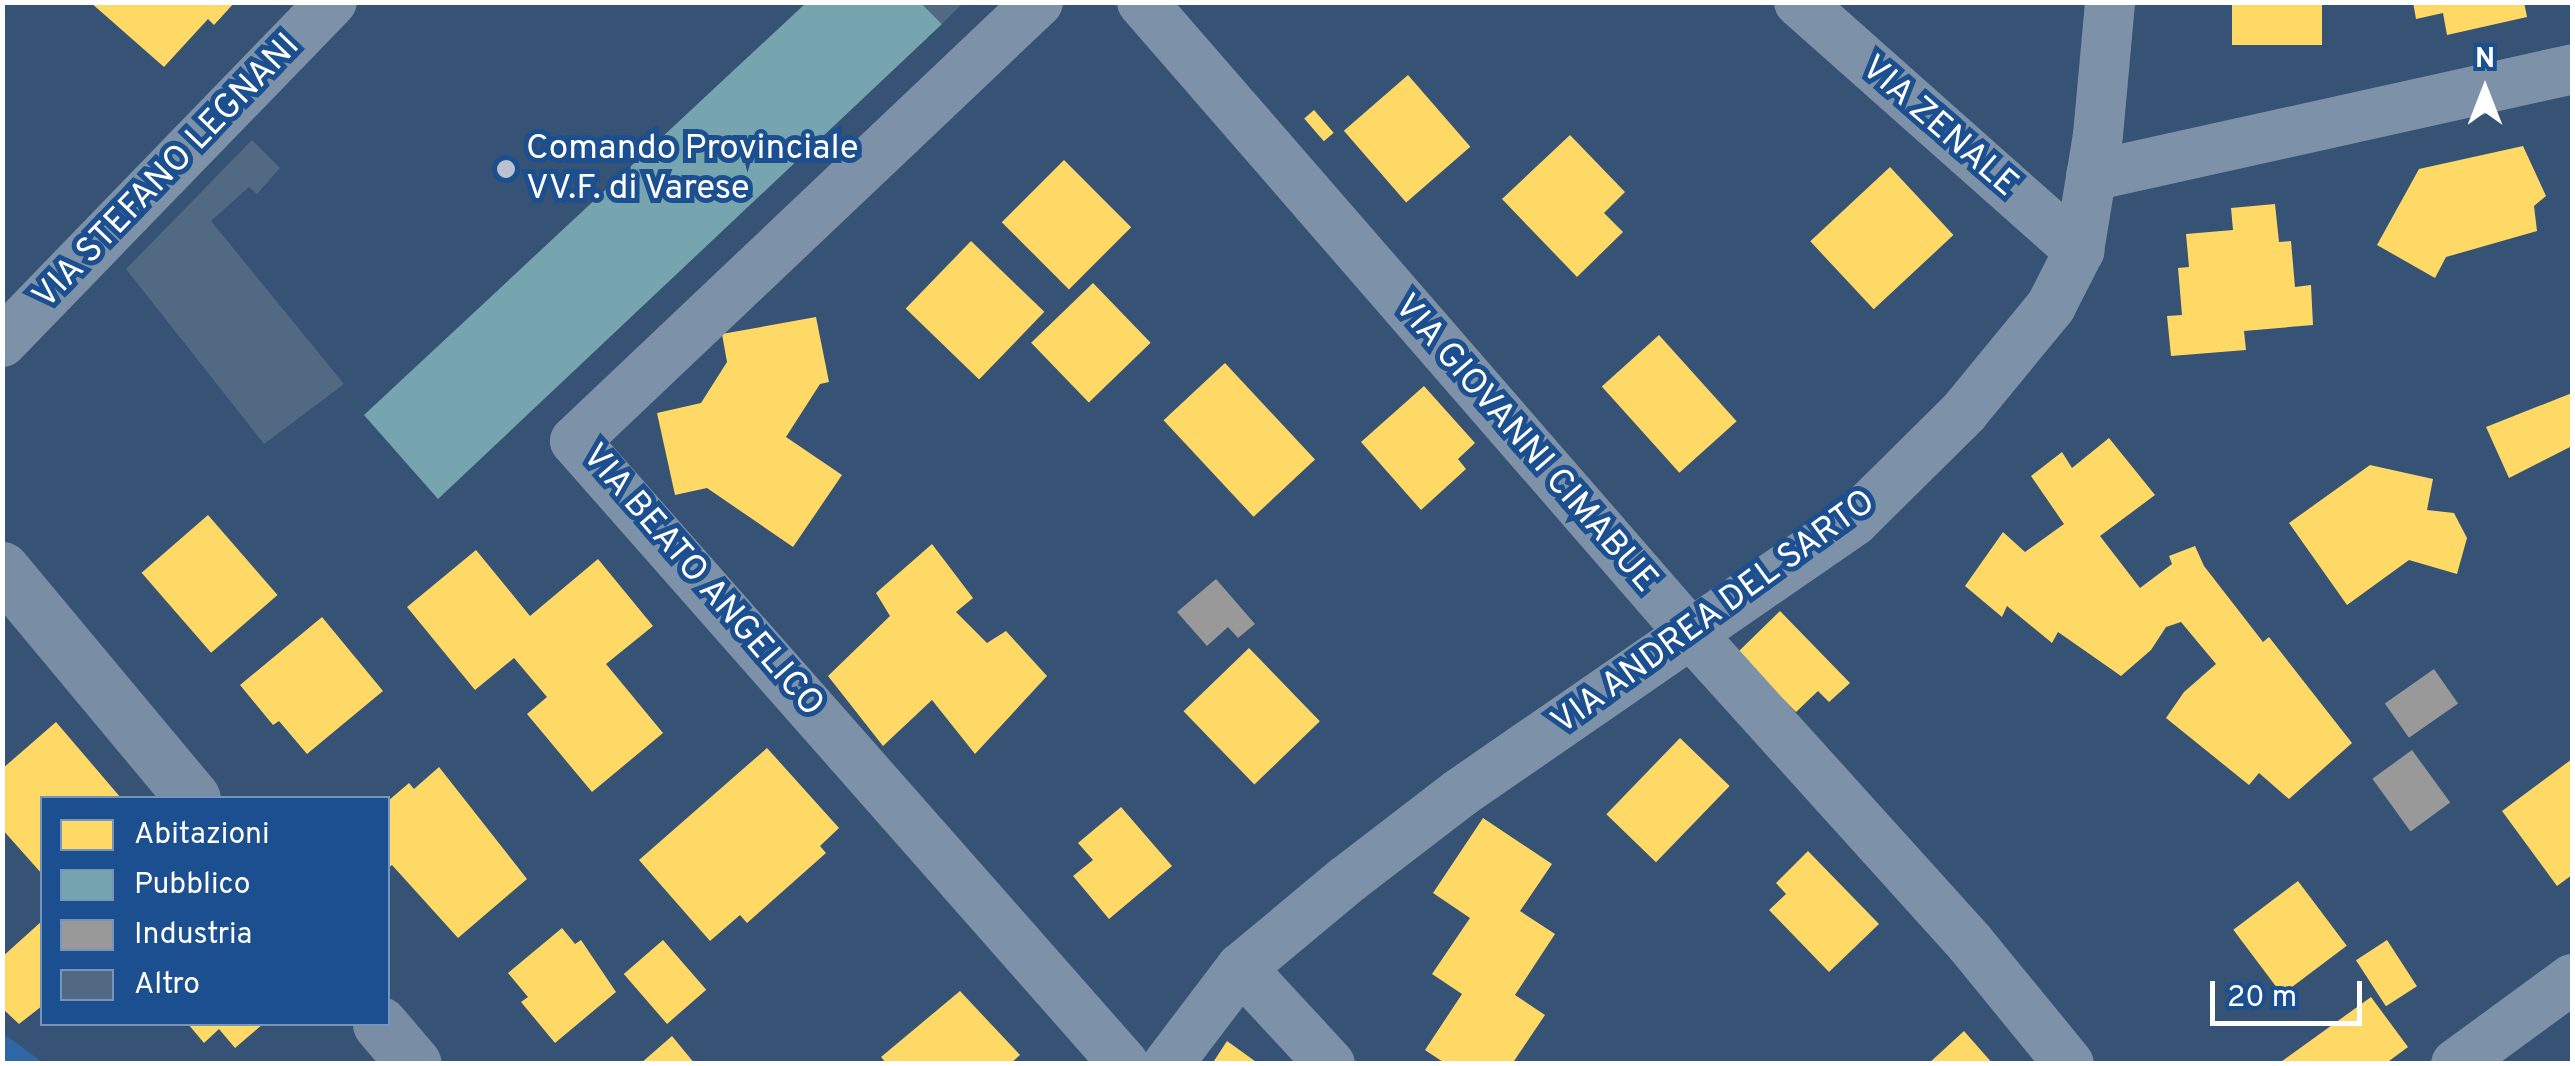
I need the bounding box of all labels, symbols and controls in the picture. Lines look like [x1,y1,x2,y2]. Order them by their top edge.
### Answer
street label: VIA STEFANO LEGNANI [24,25,310,319]
north arrow [2435,40,2535,140]
text: N [2475,42,2495,78]
street label: VIA ZENALE [1852,47,2026,207]
place label: Comando Provinciale VV.F. di Varese [526,128,858,210]
marker: Comando Provinciale VV.F. di Varese [495,158,517,180]
street label: VIA GIOVANNI CIMABUE [1384,286,1666,602]
street label: VIA BEATO ANGELICO [571,435,833,727]
street label: VIA ANDREA DEL SARTO [1542,480,1886,746]
legend [40,796,390,1026]
text: Abitazioni [134,817,270,854]
text: Pubblico [134,867,251,904]
text: Industria [134,917,252,954]
scale bar [2215,961,2368,1023]
text: Altro [134,967,200,1004]
text: 20 m [2227,980,2297,1017]

